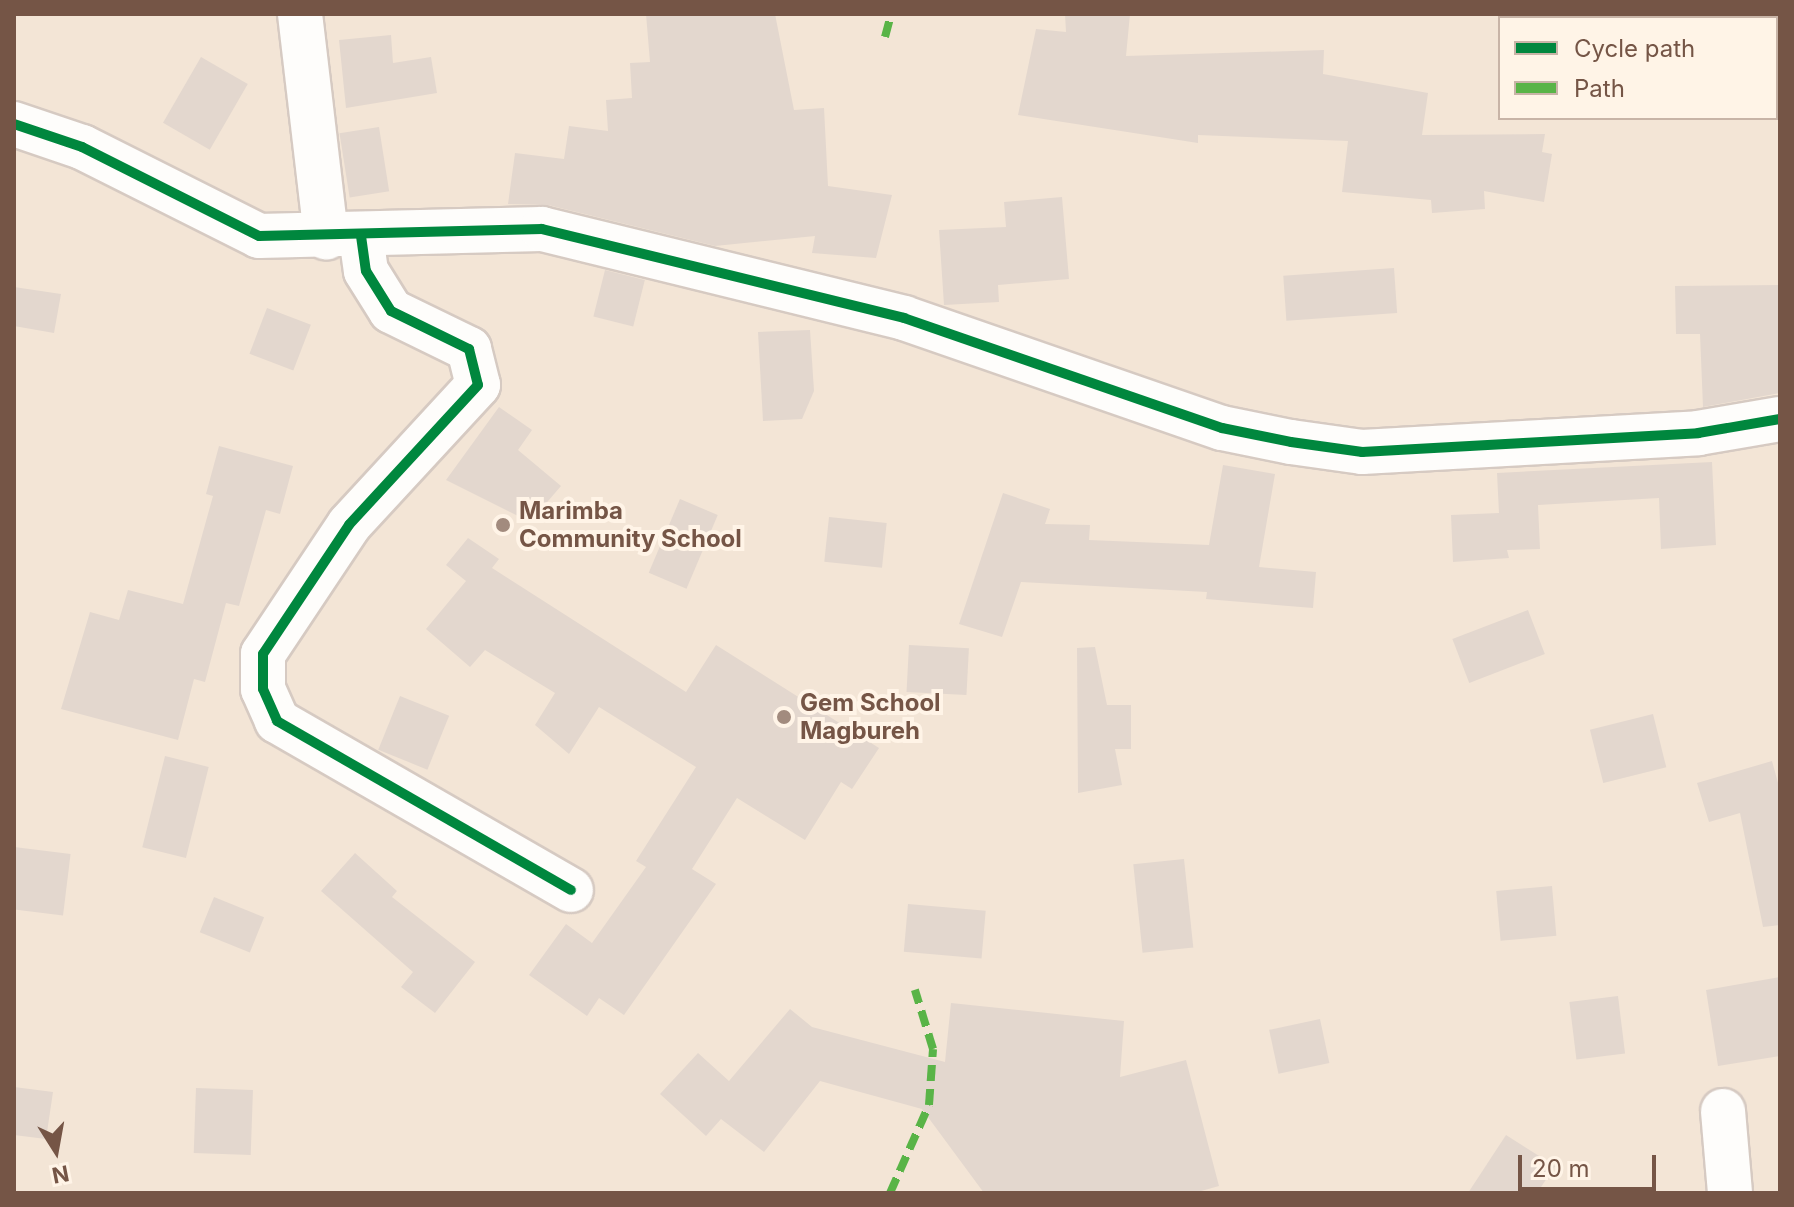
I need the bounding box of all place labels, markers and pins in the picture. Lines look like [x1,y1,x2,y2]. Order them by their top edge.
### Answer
place label: Marimba Community School [519,497,742,553]
marker: Marimba Community School [494,516,512,534]
place label: Gem School Magbureh [800,689,941,745]
marker: Gem School Magbureh [775,708,793,726]

